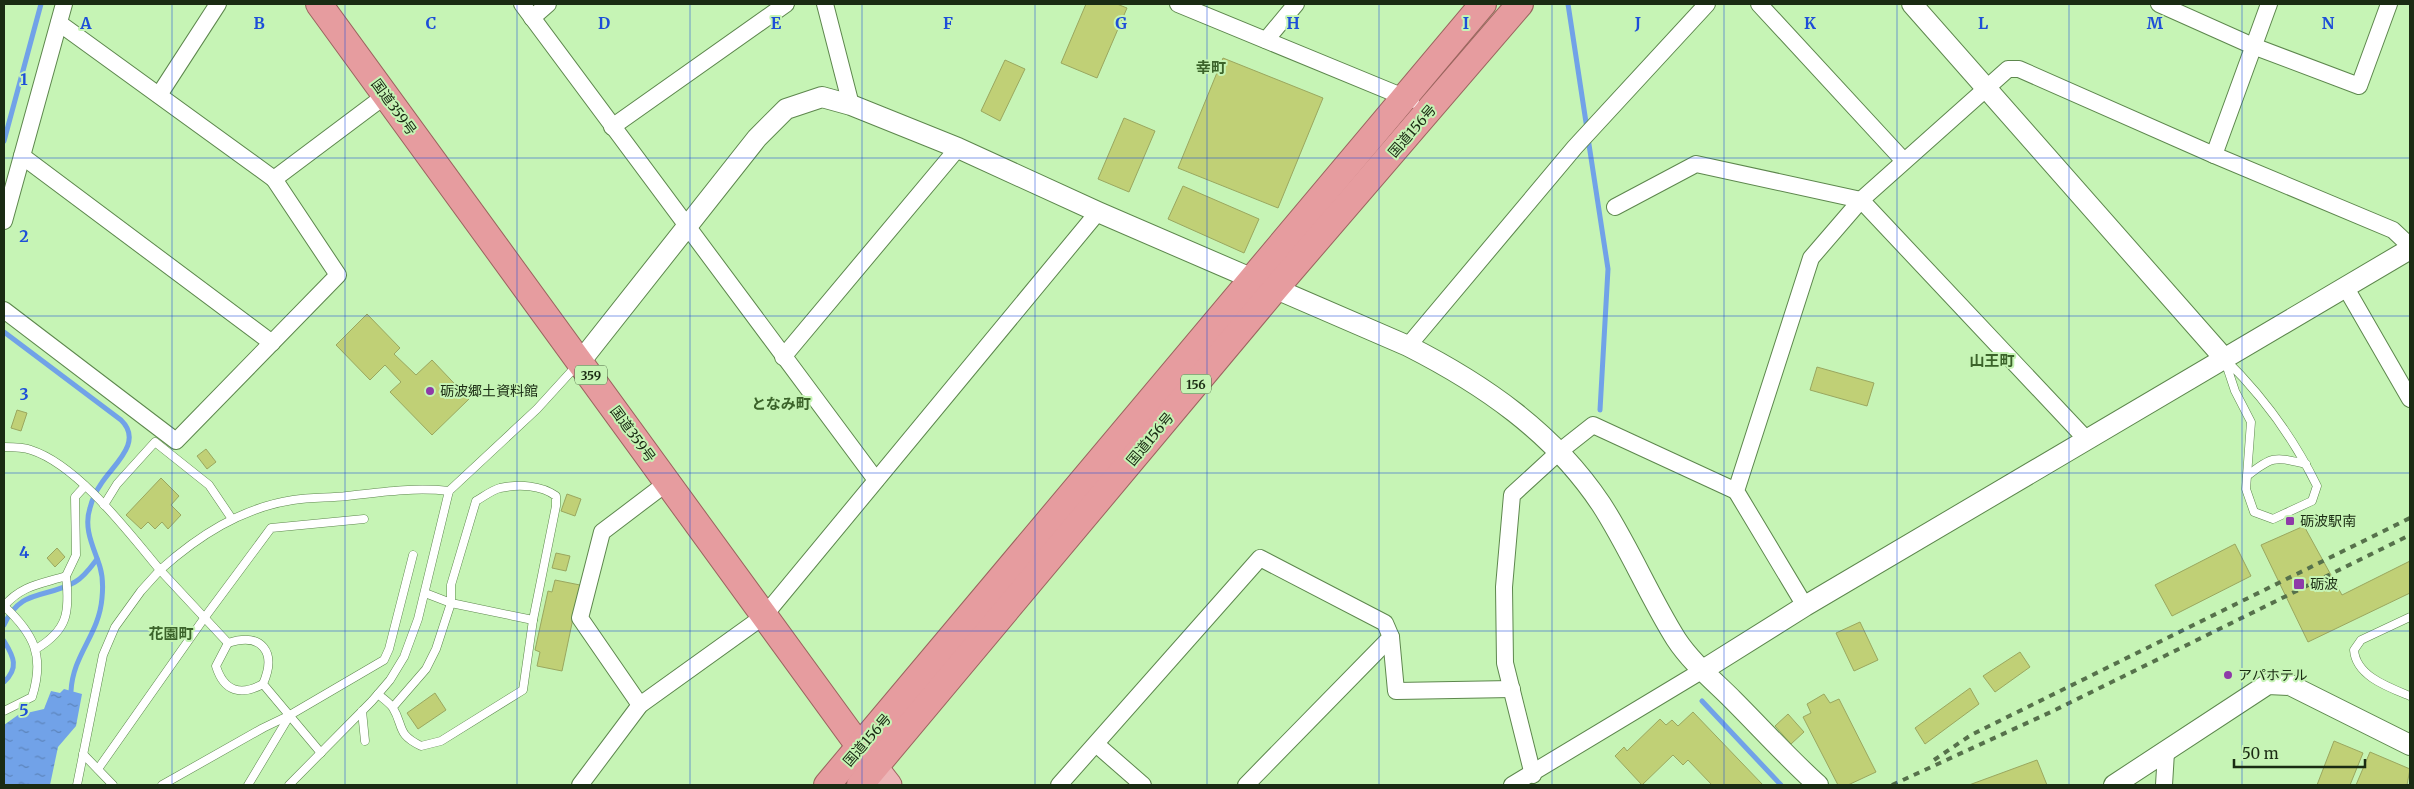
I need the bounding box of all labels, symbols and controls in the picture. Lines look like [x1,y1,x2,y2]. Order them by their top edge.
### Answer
text: A [79,13,92,33]
text: B [253,13,265,33]
text: C [426,13,436,33]
text: D [598,13,610,33]
text: E [771,13,782,33]
text: F [943,13,953,33]
text: G [1115,13,1127,33]
text: H [1286,13,1300,33]
text: I [1463,13,1469,33]
text: J [1634,13,1641,33]
text: K [1804,13,1816,33]
text: L [1978,13,1988,33]
text: M [2147,13,2164,33]
text: N [2322,13,2335,33]
district label: 幸町 [1196,58,1226,77]
text: 1 [20,69,28,89]
street label: 国道359号 [367,75,421,139]
street label: 国道156号 [1384,101,1440,161]
text: 2 [19,226,29,246]
district label: 山王町 [1969,351,2015,370]
road number: 359 [575,366,607,384]
road number: 156 [1181,374,1211,394]
place label: 砺波郷土資料館 [440,382,538,400]
text: 3 [19,384,29,404]
marker: 砺波郷土資料館 [424,385,436,397]
district label: となみ町 [751,394,811,413]
street label: 国道359号 [606,402,660,466]
street label: 国道156号 [1122,409,1178,469]
place label: 砺波駅南 [2300,512,2356,530]
marker: 砺波駅南 [2284,515,2296,527]
text: 4 [19,542,29,562]
place label: 砺波 [2310,575,2338,593]
marker: 砺波 [2292,577,2306,591]
district label: 花園町 [148,624,194,643]
place label: アパホテル [2238,666,2308,684]
marker: アパホテル [2222,669,2234,681]
text: 5 [19,700,29,720]
street label: 国道156号 [839,710,895,770]
scale bar [2234,736,2365,768]
text: 50 m [2242,744,2279,763]

